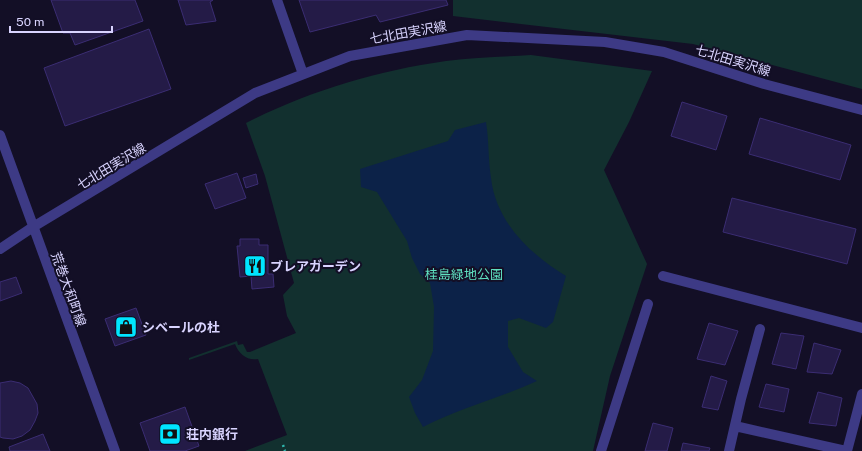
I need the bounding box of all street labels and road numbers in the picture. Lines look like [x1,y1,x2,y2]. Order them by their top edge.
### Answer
street label: 七北田実沢線 [368,18,448,47]
street label: 七北田実沢線 [693,42,772,79]
street label: 七北田実沢線 [74,140,149,193]
street label: 荒巻大和町線 [48,250,89,328]

